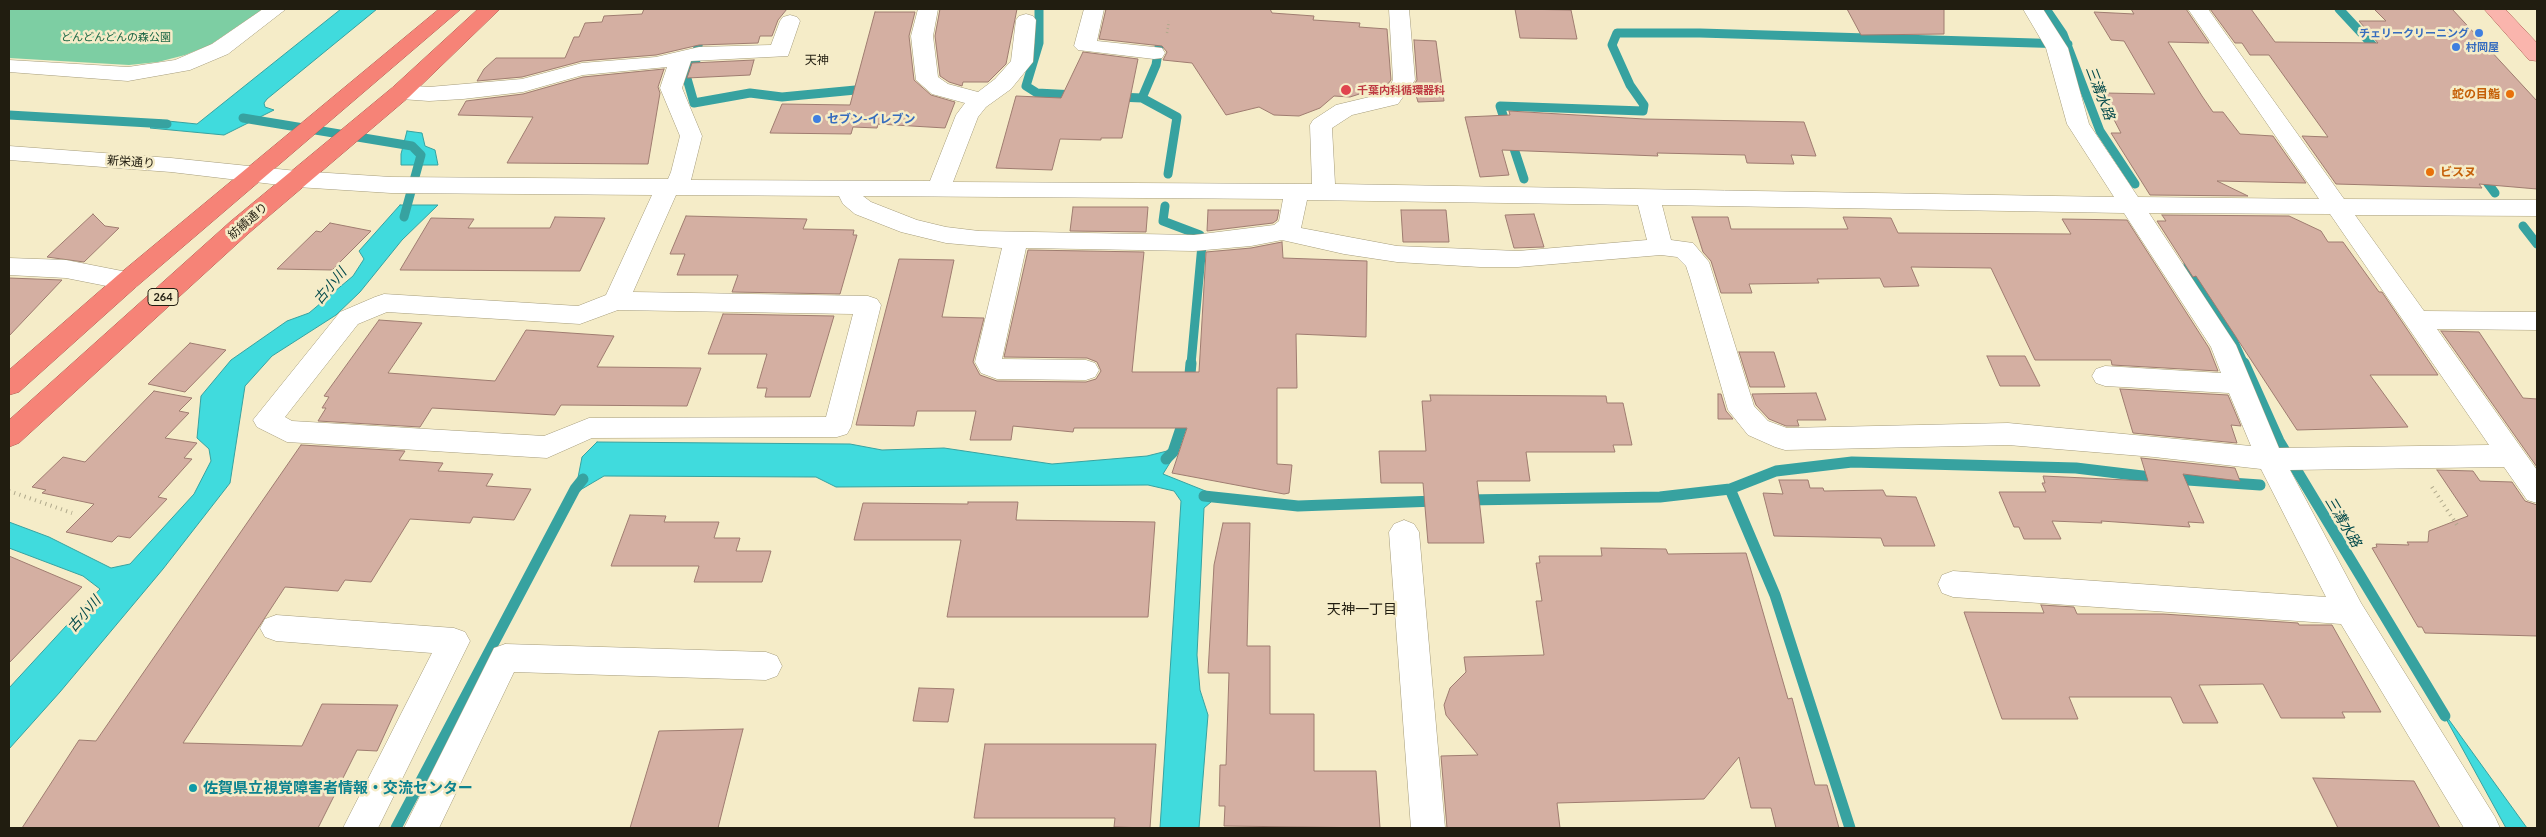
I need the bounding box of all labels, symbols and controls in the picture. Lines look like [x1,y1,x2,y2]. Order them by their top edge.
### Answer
place label: チェリークリーニング [2359,26,2469,40]
marker: チェリークリーニング [2473,27,2485,39]
park label: どんどんどんの森公園 [61,30,171,44]
place label: 村岡屋 [2466,40,2499,54]
marker: 村岡屋 [2450,41,2462,53]
district label: 天神 [805,53,829,67]
water label: 三溝水路 [2082,64,2118,122]
marker: 千葉内科循環器科 [1339,83,1353,97]
place label: 千葉内科循環器科 [1357,83,1445,97]
place label: 蛇の目鮨 [2452,87,2500,101]
marker: 蛇の目鮨 [2504,88,2516,100]
place label: セブン-イレブン [827,112,915,126]
marker: セブン-イレブン [811,113,823,125]
street label: 新栄通り [107,153,155,171]
place label: ビスヌ [2440,165,2476,179]
marker: ビスヌ [2424,166,2436,178]
street label: 紡績通り [225,200,271,242]
water label: 古小川 [310,265,350,307]
road number: 264 [148,288,178,306]
water label: 三溝水路 [2321,494,2365,550]
water label: 古小川 [64,593,104,635]
district label: 天神一丁目 [1327,601,1397,617]
place label: 佐賀県立視覚障害者情報・交流センター [203,779,473,797]
marker: 佐賀県立視覚障害者情報・交流センター [187,782,199,794]

